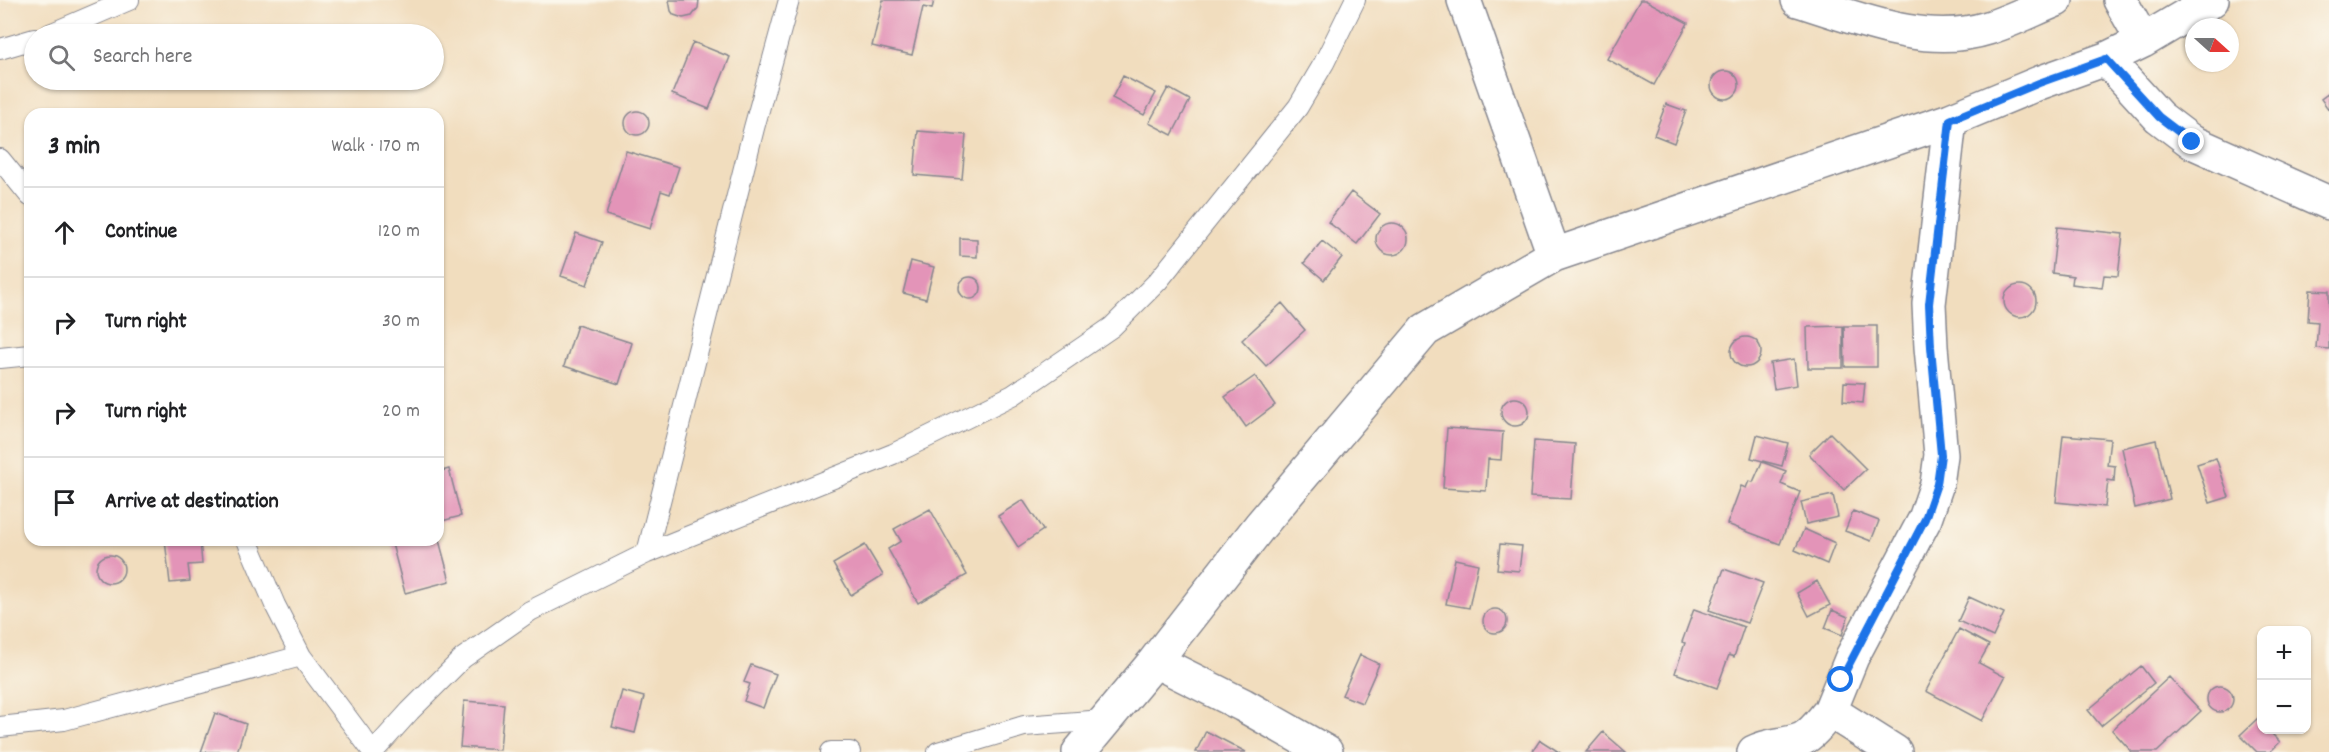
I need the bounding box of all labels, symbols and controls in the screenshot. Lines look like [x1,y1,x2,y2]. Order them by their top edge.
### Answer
north arrow [2185,18,2239,72]
search box [24,24,444,90]
icon: search [45,41,78,74]
text: Search here [93,42,192,73]
route end [2178,128,2204,154]
text: 3 min [48,129,100,166]
text: Walk · 170 m [331,133,420,161]
icon: ahead [48,216,81,249]
text: Continue [105,217,177,248]
text: 120 m [378,218,420,246]
icon: right [48,306,81,339]
text: Turn right [105,307,187,338]
text: 30 m [382,308,420,336]
icon: right [48,396,81,429]
text: Turn right [105,397,187,428]
text: 20 m [382,398,420,426]
icon: arrive [48,486,81,519]
text: Arrive at destination [105,487,279,518]
map controls [2257,626,2311,734]
button: + [2257,626,2311,680]
route start [1827,666,1853,692]
button: − [2257,680,2311,734]

